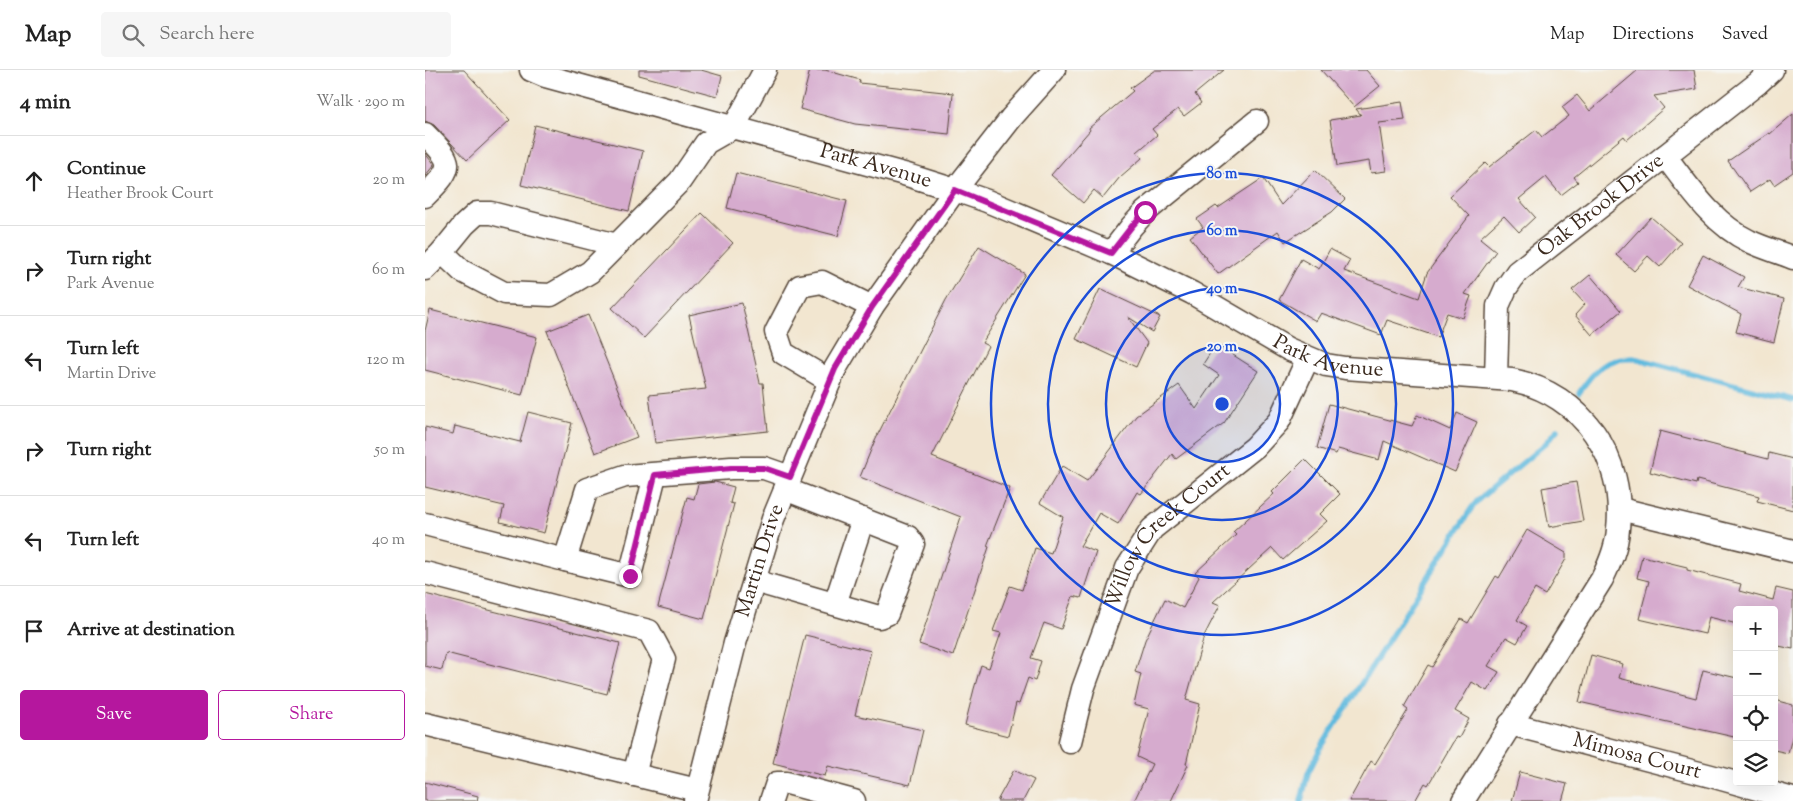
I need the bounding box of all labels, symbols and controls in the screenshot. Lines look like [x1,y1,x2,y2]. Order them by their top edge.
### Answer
search box [101,12,451,57]
text: Map [25,18,71,52]
icon: search [119,21,147,49]
text: Search here [159,21,255,48]
text: Map [1550,22,1585,48]
text: Directions [1613,22,1694,48]
text: Saved [1722,22,1768,48]
text: 4 min [20,88,71,118]
text: Walk · 290 m [316,91,405,114]
street label: Park Avenue [816,137,935,197]
street label: Oak Brook Drive [1531,147,1671,265]
text: Continue [67,156,146,183]
text: 80 m [1206,164,1238,185]
icon: ahead [20,167,48,195]
text: 20 m [372,169,405,192]
text: Heather Brook Court [67,183,213,206]
route start [1134,201,1157,224]
text: 60 m [1207,221,1238,242]
text: Turn right [67,246,151,273]
icon: right [20,257,48,285]
text: 60 m [372,259,405,282]
text: Park Avenue [67,273,154,296]
text: 40 m [1206,279,1238,300]
street label: Park Avenue [1267,328,1384,386]
text: Turn left [67,336,139,363]
text: 20 m [1207,337,1238,358]
icon: left [20,347,48,375]
text: 120 m [367,349,405,372]
text: Martin Drive [67,363,156,386]
centre of rings [1213,395,1231,413]
icon: right [20,437,48,465]
text: Turn right [67,437,151,464]
text: 50 m [374,439,405,462]
street label: Willow Creek Court [1099,457,1237,613]
street label: Martin Drive [729,499,793,621]
icon: left [20,527,48,555]
text: Turn left [67,527,139,554]
text: 40 m [372,529,405,552]
route end [619,565,642,588]
map controls [1733,606,1778,786]
button: + [1733,606,1778,651]
icon: arrive [20,617,48,645]
text: Arrive at destination [67,617,235,644]
button: − [1733,651,1778,696]
button: Save [20,690,208,740]
button: Share [218,690,405,740]
button: locate [1733,696,1778,741]
street label: Mimosa Court [1569,726,1704,788]
button: layers [1733,741,1778,786]

